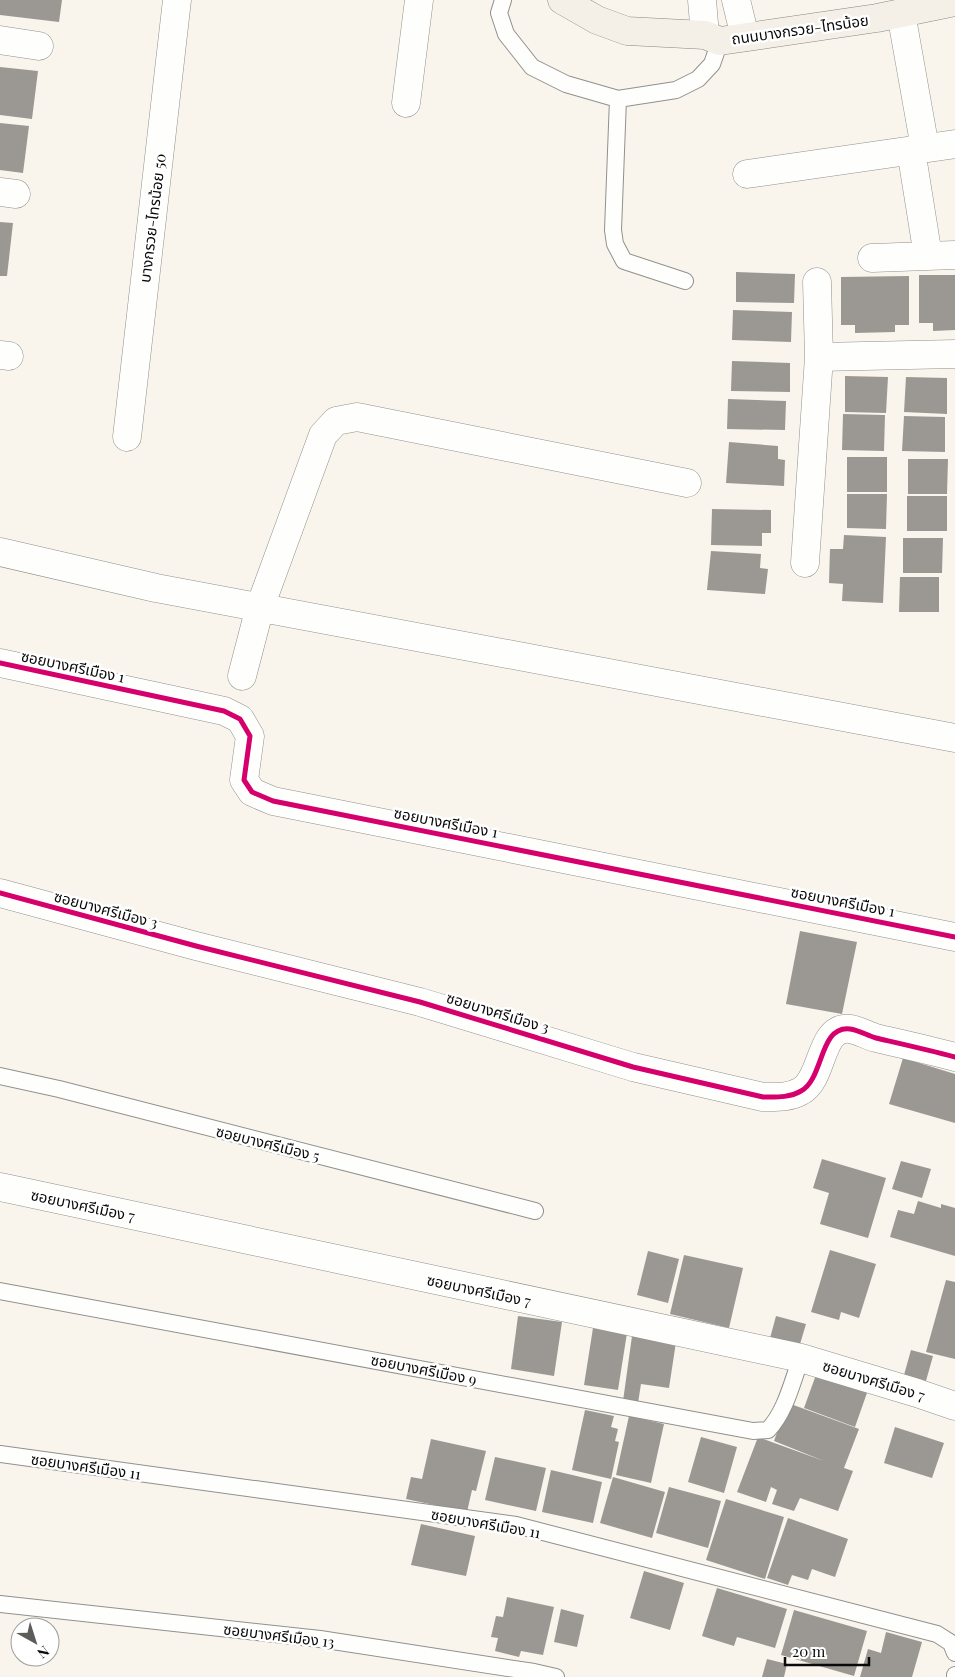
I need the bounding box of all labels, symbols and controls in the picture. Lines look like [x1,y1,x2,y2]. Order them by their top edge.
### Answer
street label: ถนนบางกรวย-ไทรน้อย [730,9,870,49]
street label: บางกรวย-ไทรน้อย 50 [134,152,170,284]
street label: ซอยบางศรีเมือง 1 [19,645,127,687]
street label: ซอยบางศรีเมือง 1 [392,802,500,842]
street label: ซอยบางศรีเมือง 1 [789,881,897,921]
street label: ซอยบางศรีเมือง 3 [52,886,160,933]
street label: ซอยบางศรีเมือง 3 [444,987,552,1037]
street label: ซอยบางศรีเมือง 5 [214,1120,322,1166]
street label: ซอยบางศรีเมือง 7 [29,1184,137,1226]
street label: ซอยบางศรีเมือง 7 [425,1269,533,1311]
street label: ซอยบางศรีเมือง 9 [369,1349,479,1389]
street label: ซอยบางศรีเมือง 7 [820,1355,928,1405]
street label: ซอยบางศรีเมือง 11 [30,1448,143,1484]
street label: ซอยบางศรีเมือง 11 [430,1504,543,1543]
north arrow [10,1617,60,1667]
street label: ซอยบางศรีเมือง 13 [222,1618,336,1652]
scale bar [785,1634,869,1666]
text: 20 m [792,1641,826,1661]
text: N [34,1642,53,1663]

